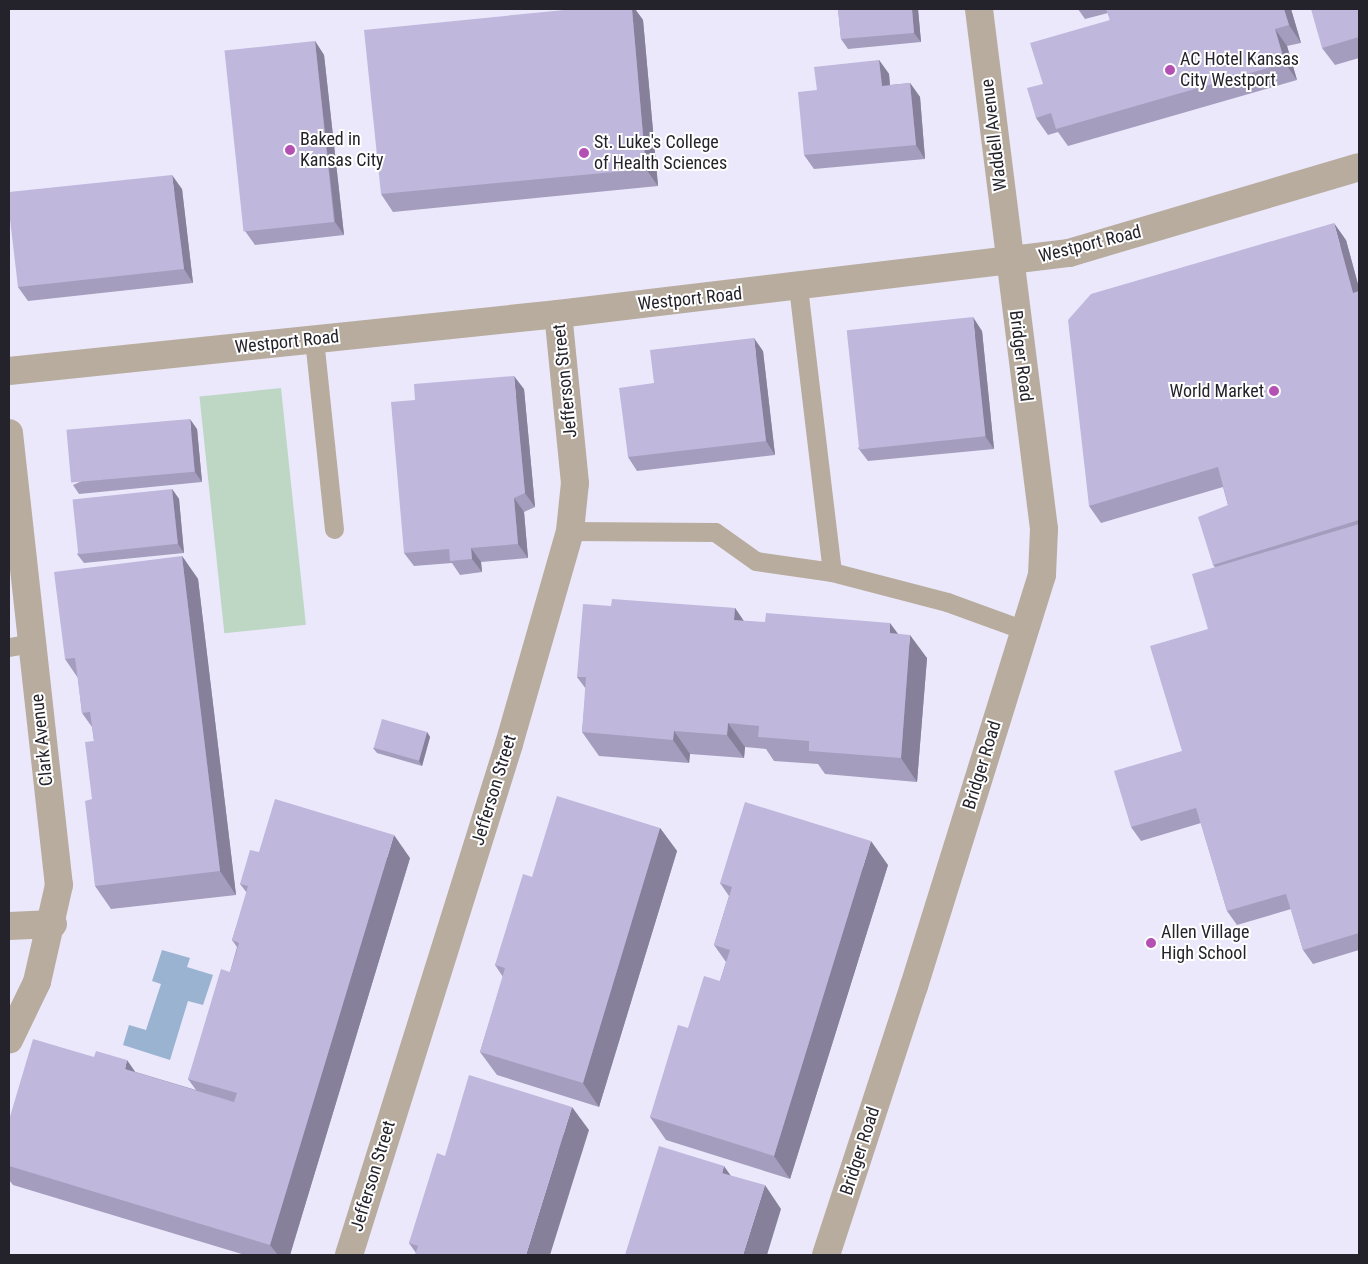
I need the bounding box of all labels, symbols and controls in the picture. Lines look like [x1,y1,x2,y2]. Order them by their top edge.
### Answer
place label: AC Hotel Kansas City Westport [1180,49,1299,92]
marker: AC Hotel Kansas City Westport [1164,64,1176,76]
street label: Waddell Avenue [976,78,1012,192]
place label: Baked in Kansas City [300,129,383,172]
place label: St. Luke's College of Health Sciences [594,132,727,174]
marker: Baked in Kansas City [284,144,296,156]
marker: St. Luke's College of Health Sciences [578,147,590,159]
street label: Westport Road [1037,221,1143,267]
street label: Westport Road [637,283,743,315]
street label: Bridger Road [1005,309,1037,403]
street label: Jefferson Street [548,323,582,439]
street label: Westport Road [234,326,340,358]
place label: World Market [1169,380,1264,402]
marker: World Market [1268,385,1280,397]
street label: Clark Avenue [26,693,58,787]
street label: Bridger Road [958,718,1006,812]
street label: Jefferson Street [467,732,521,848]
place label: Allen Village High School [1161,922,1249,964]
marker: Allen Village High School [1145,937,1157,949]
street label: Bridger Road [836,1104,884,1198]
street label: Jefferson Street [346,1118,400,1234]

